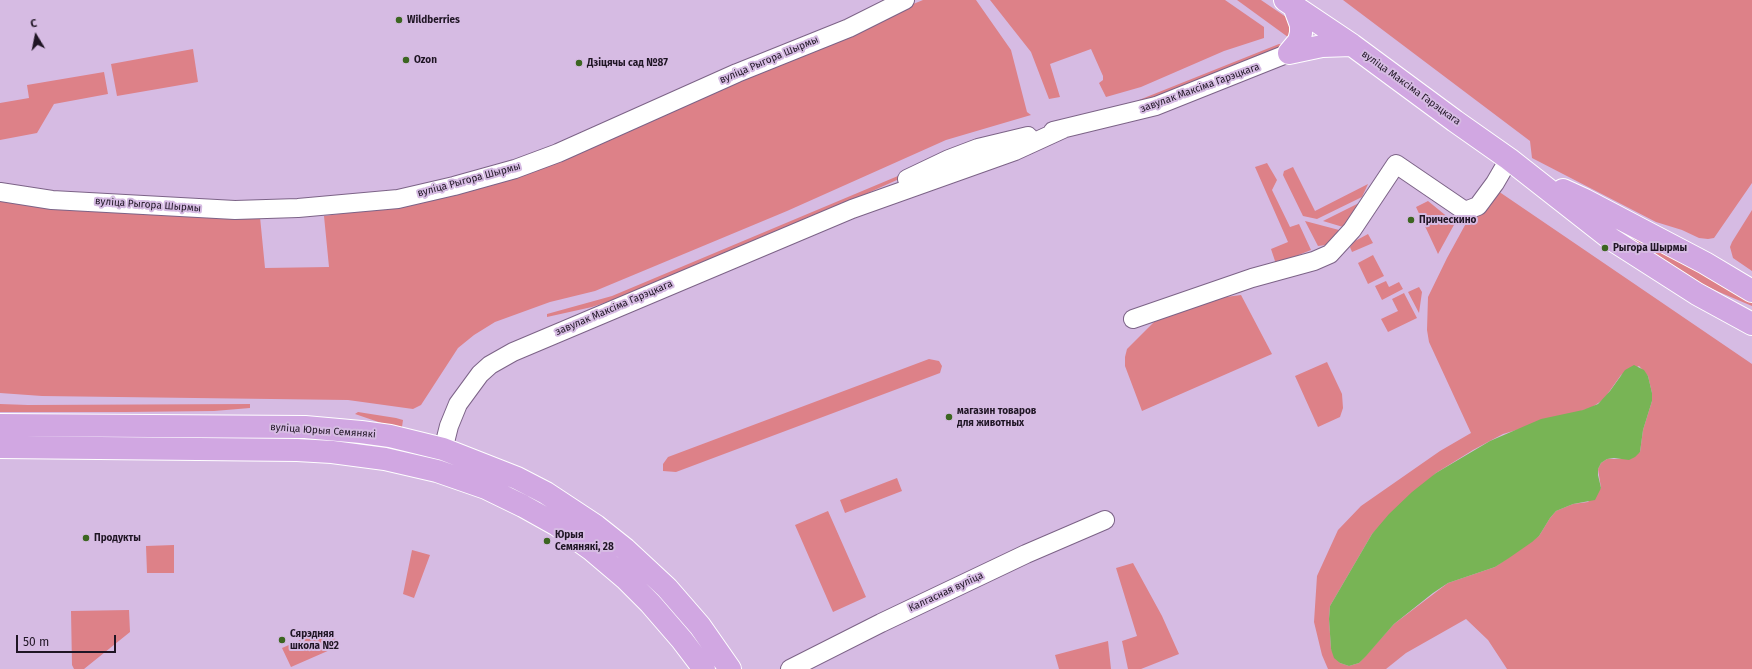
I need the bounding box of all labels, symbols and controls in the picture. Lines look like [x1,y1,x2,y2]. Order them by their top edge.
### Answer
place label: Wildberries [407,14,460,26]
marker: Wildberries [394,15,404,25]
north arrow [16,16,56,56]
text: С [30,17,38,31]
street label: вуліца Рыгора Шырмы [718,34,820,86]
street label: вуліца Максіма Гарэцкага [1359,48,1463,128]
place label: Ozon [414,54,437,66]
marker: Ozon [401,55,411,65]
place label: Дзіцячы сад №87 [587,57,668,69]
marker: Дзіцячы сад №87 [574,58,584,68]
street label: завулак Максіма Гарэцкага [1139,61,1261,115]
street label: вуліца Рыгора Шырмы [416,160,522,200]
street label: вуліца Рыгора Шырмы [95,195,201,215]
place label: Прическино [1419,214,1476,226]
marker: Прическино [1406,215,1416,225]
place label: Рыгора Шырмы [1613,242,1687,254]
marker: Рыгора Шырмы [1600,243,1610,253]
street label: завулак Максіма Гарэцкага [554,278,674,338]
place label: магазин товаров для животных [957,405,1036,428]
marker: магазин товаров для животных [944,412,954,422]
street label: вуліца Юрыя Семянякі [270,421,376,441]
place label: Юрыя Семянякі, 28 [555,529,614,552]
place label: Продукты [94,532,141,544]
marker: Продукты [81,533,91,543]
marker: Юрыя Семянякі, 28 [542,536,552,546]
street label: Калгасная вуліца [907,569,985,615]
scale bar [18,627,118,653]
place label: Сярэдняя школа №2 [290,628,339,652]
text: 50 m [23,635,49,649]
marker: Сярэдняя школа №2 [277,635,287,645]

